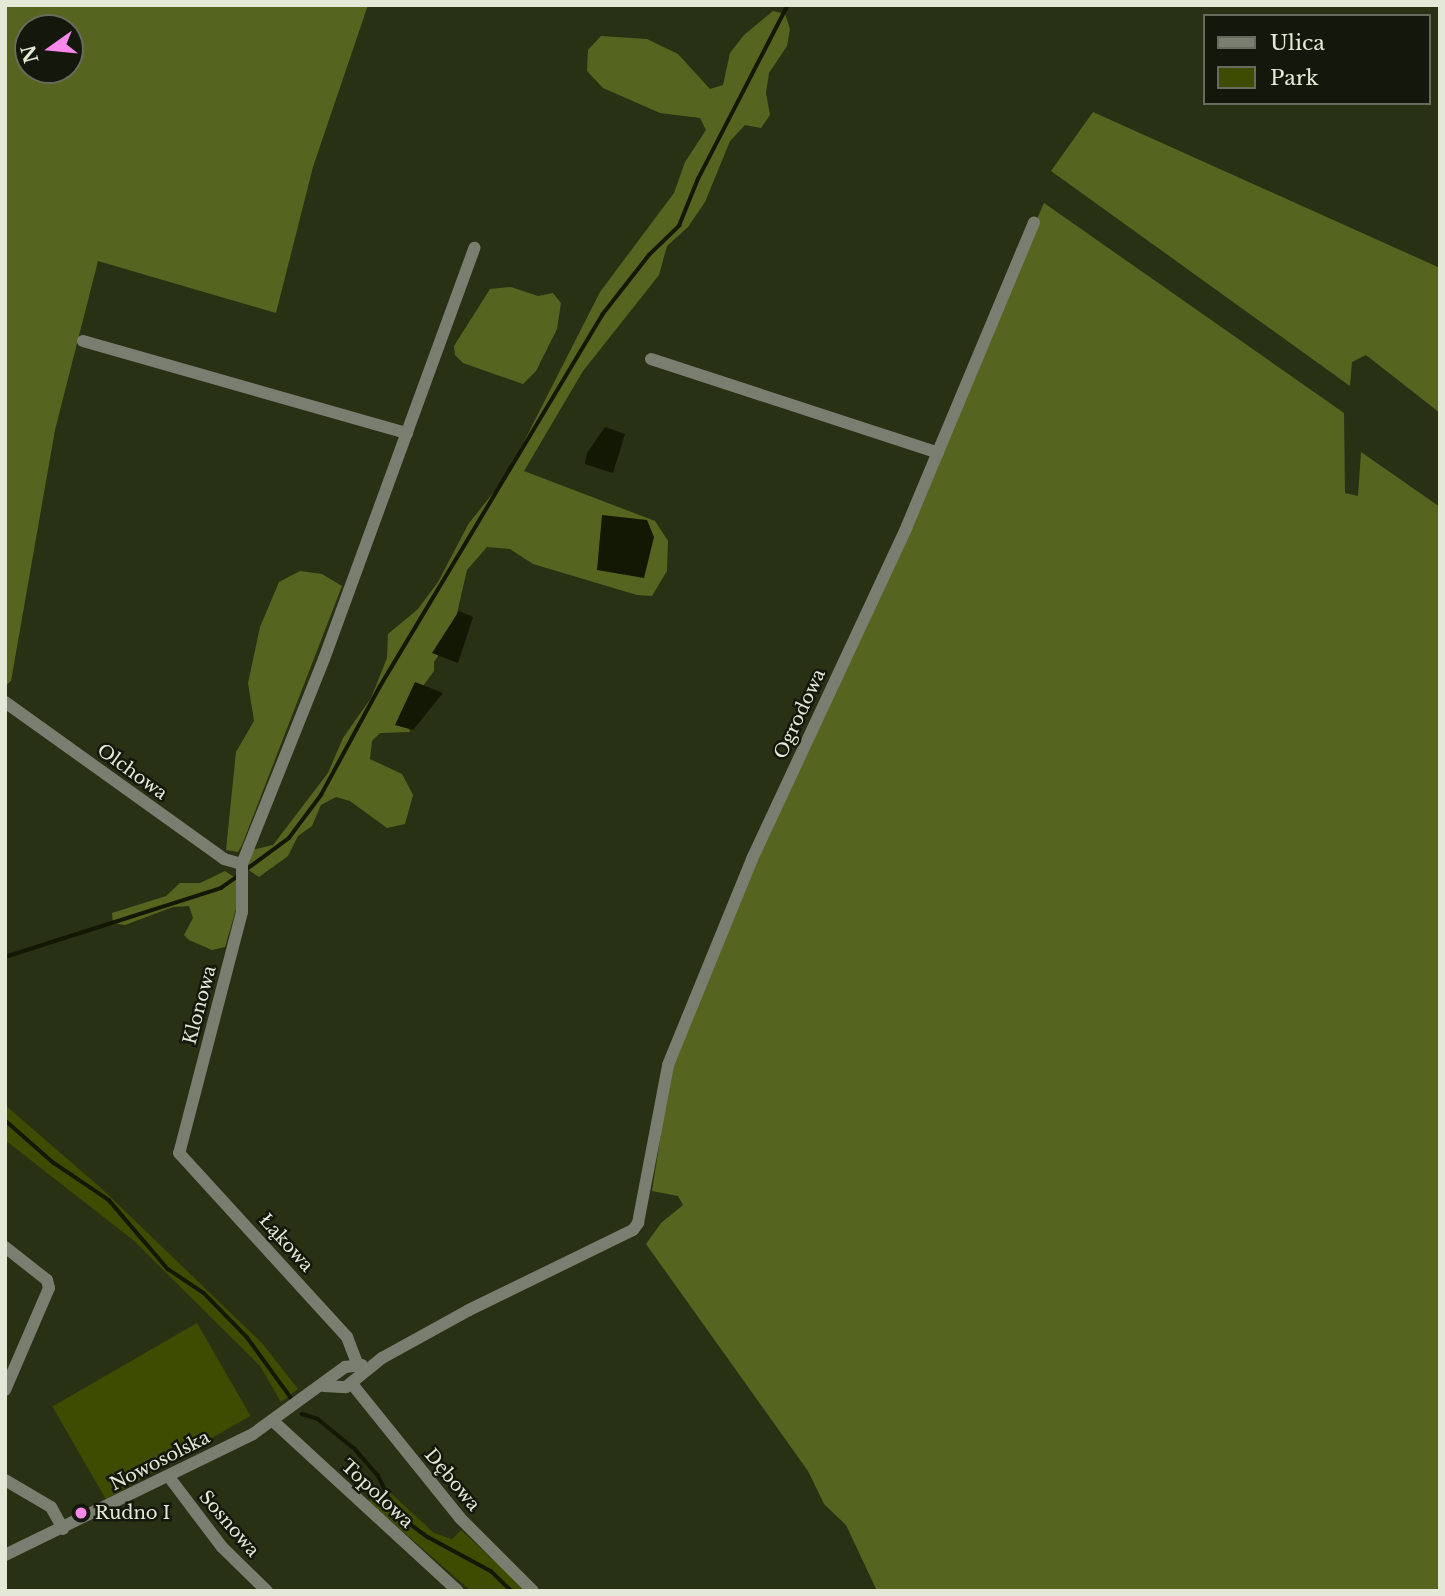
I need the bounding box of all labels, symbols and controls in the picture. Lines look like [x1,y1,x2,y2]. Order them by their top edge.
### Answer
north arrow [14,14,84,84]
legend [1204,14,1431,105]
text: Ulica [1270,30,1325,56]
text: N [17,42,44,66]
text: Park [1270,65,1319,91]
street label: Ogrodowa [770,666,830,762]
street label: Olchowa [93,739,171,805]
street label: Klonowa [179,963,221,1047]
street label: Łąkowa [255,1210,317,1276]
street label: Nowosolska [107,1427,213,1495]
street label: Dębowa [420,1445,484,1515]
street label: Topolowa [336,1455,418,1533]
street label: Sosnowa [194,1487,264,1561]
place label: Rudno I [95,1502,170,1524]
marker: Rudno I [73,1505,89,1521]

